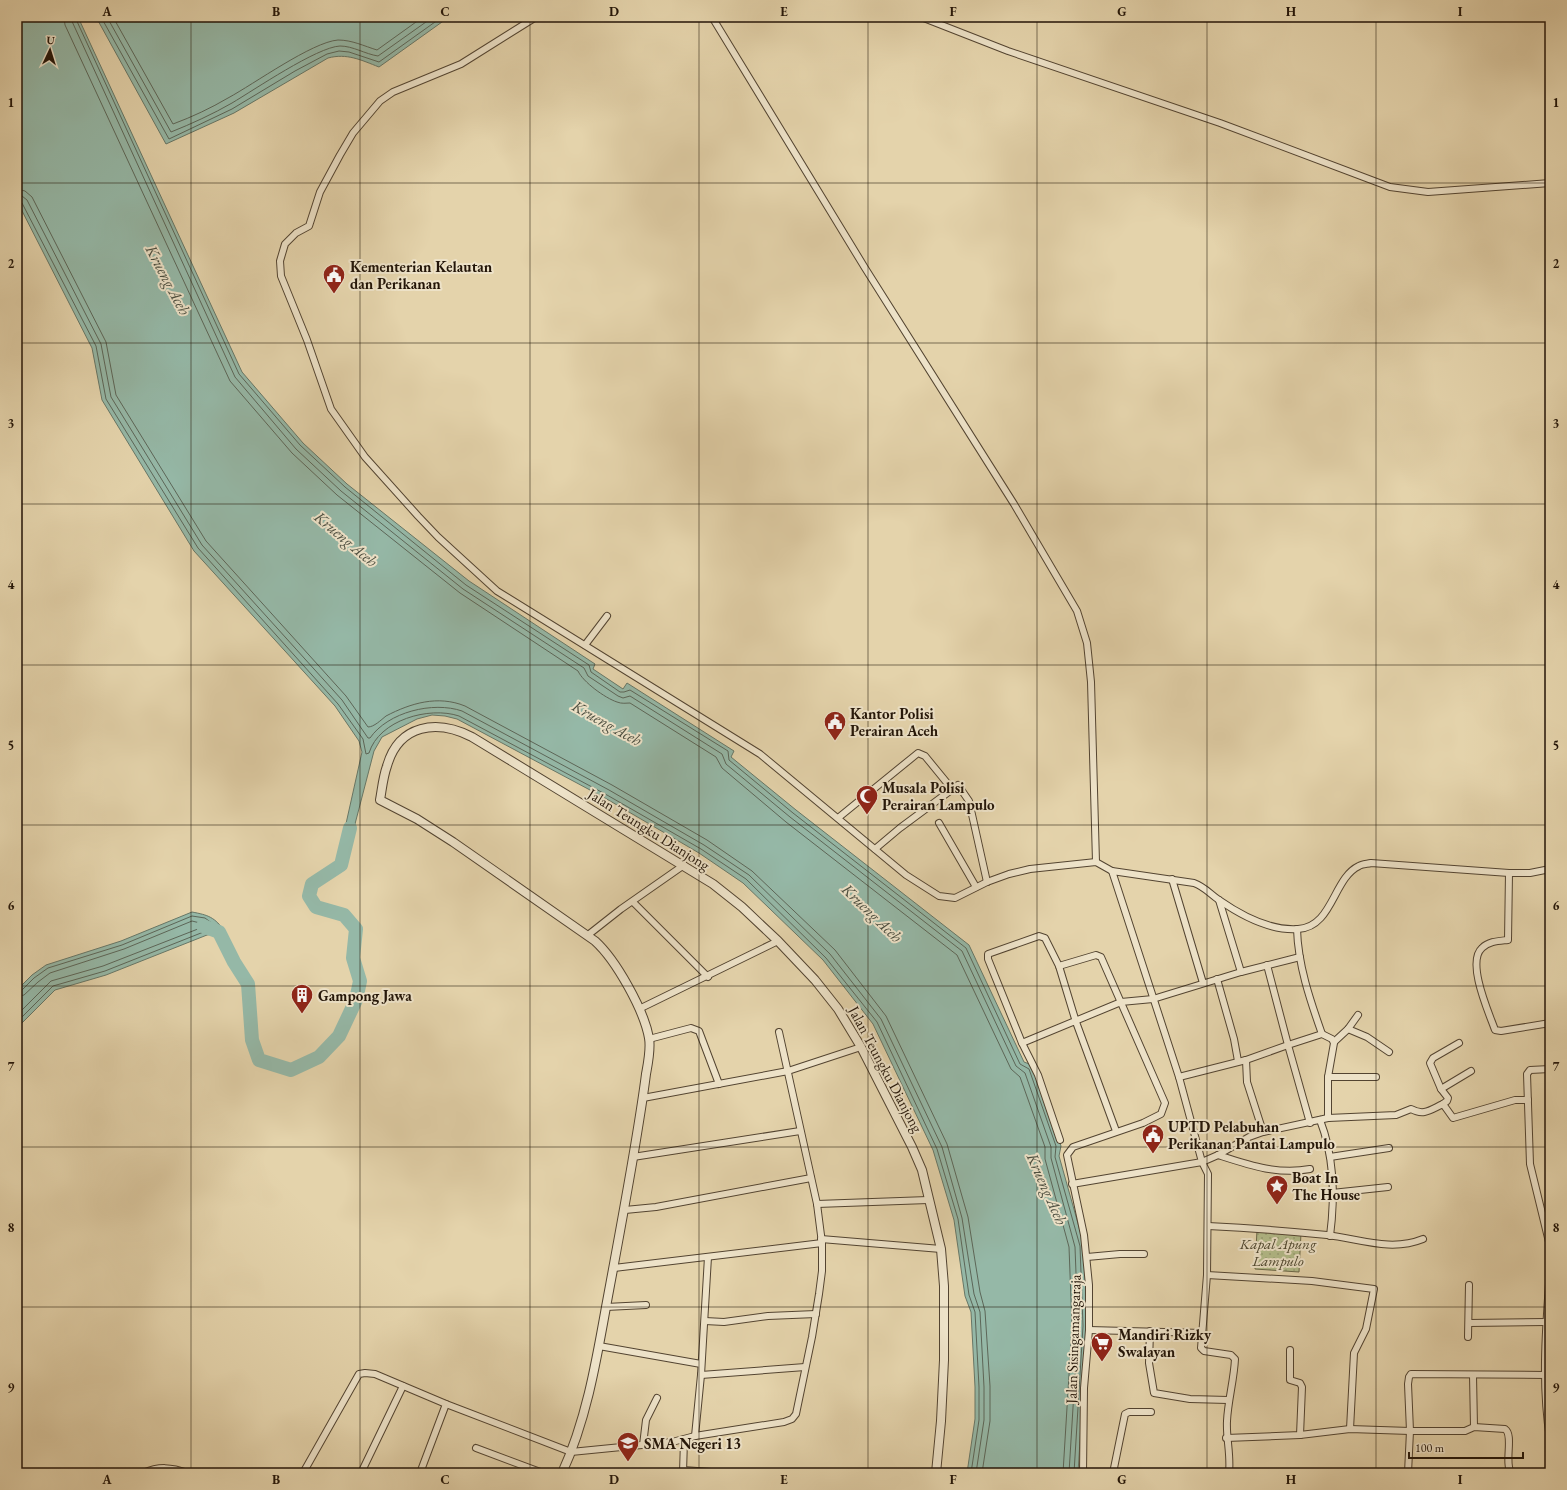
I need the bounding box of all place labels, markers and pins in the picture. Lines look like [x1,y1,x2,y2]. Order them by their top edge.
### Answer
place label: Kementerian Kelautan dan Perikanan [350,257,493,293]
public building icon: Kementerian Kelautan dan Perikanan [321,262,347,295]
place label: Kantor Polisi Perairan Aceh [850,704,939,740]
public building icon: Kantor Polisi Perairan Aceh [822,709,848,742]
place label: Musala Polisi Perairan Lampulo [882,778,995,814]
mosque icon: Musala Polisi Perairan Lampulo [854,783,880,816]
building icon: Gampong Jawa [289,982,315,1015]
place label: Gampong Jawa [318,986,412,1005]
place label: UPTD Pelabuhan Perikanan Pantai Lampulo [1168,1117,1335,1153]
public building icon: UPTD Pelabuhan Perikanan Pantai Lampulo [1140,1122,1166,1155]
place label: Boat In The House [1292,1168,1360,1204]
place icon: Boat In The House [1264,1173,1290,1206]
place label: Mandiri Rizky Swalayan [1118,1325,1212,1361]
supermarket icon: Mandiri Rizky Swalayan [1089,1330,1115,1363]
school or university icon: SMA Negeri 13 [615,1430,641,1463]
place label: SMA Negeri 13 [644,1434,741,1453]

